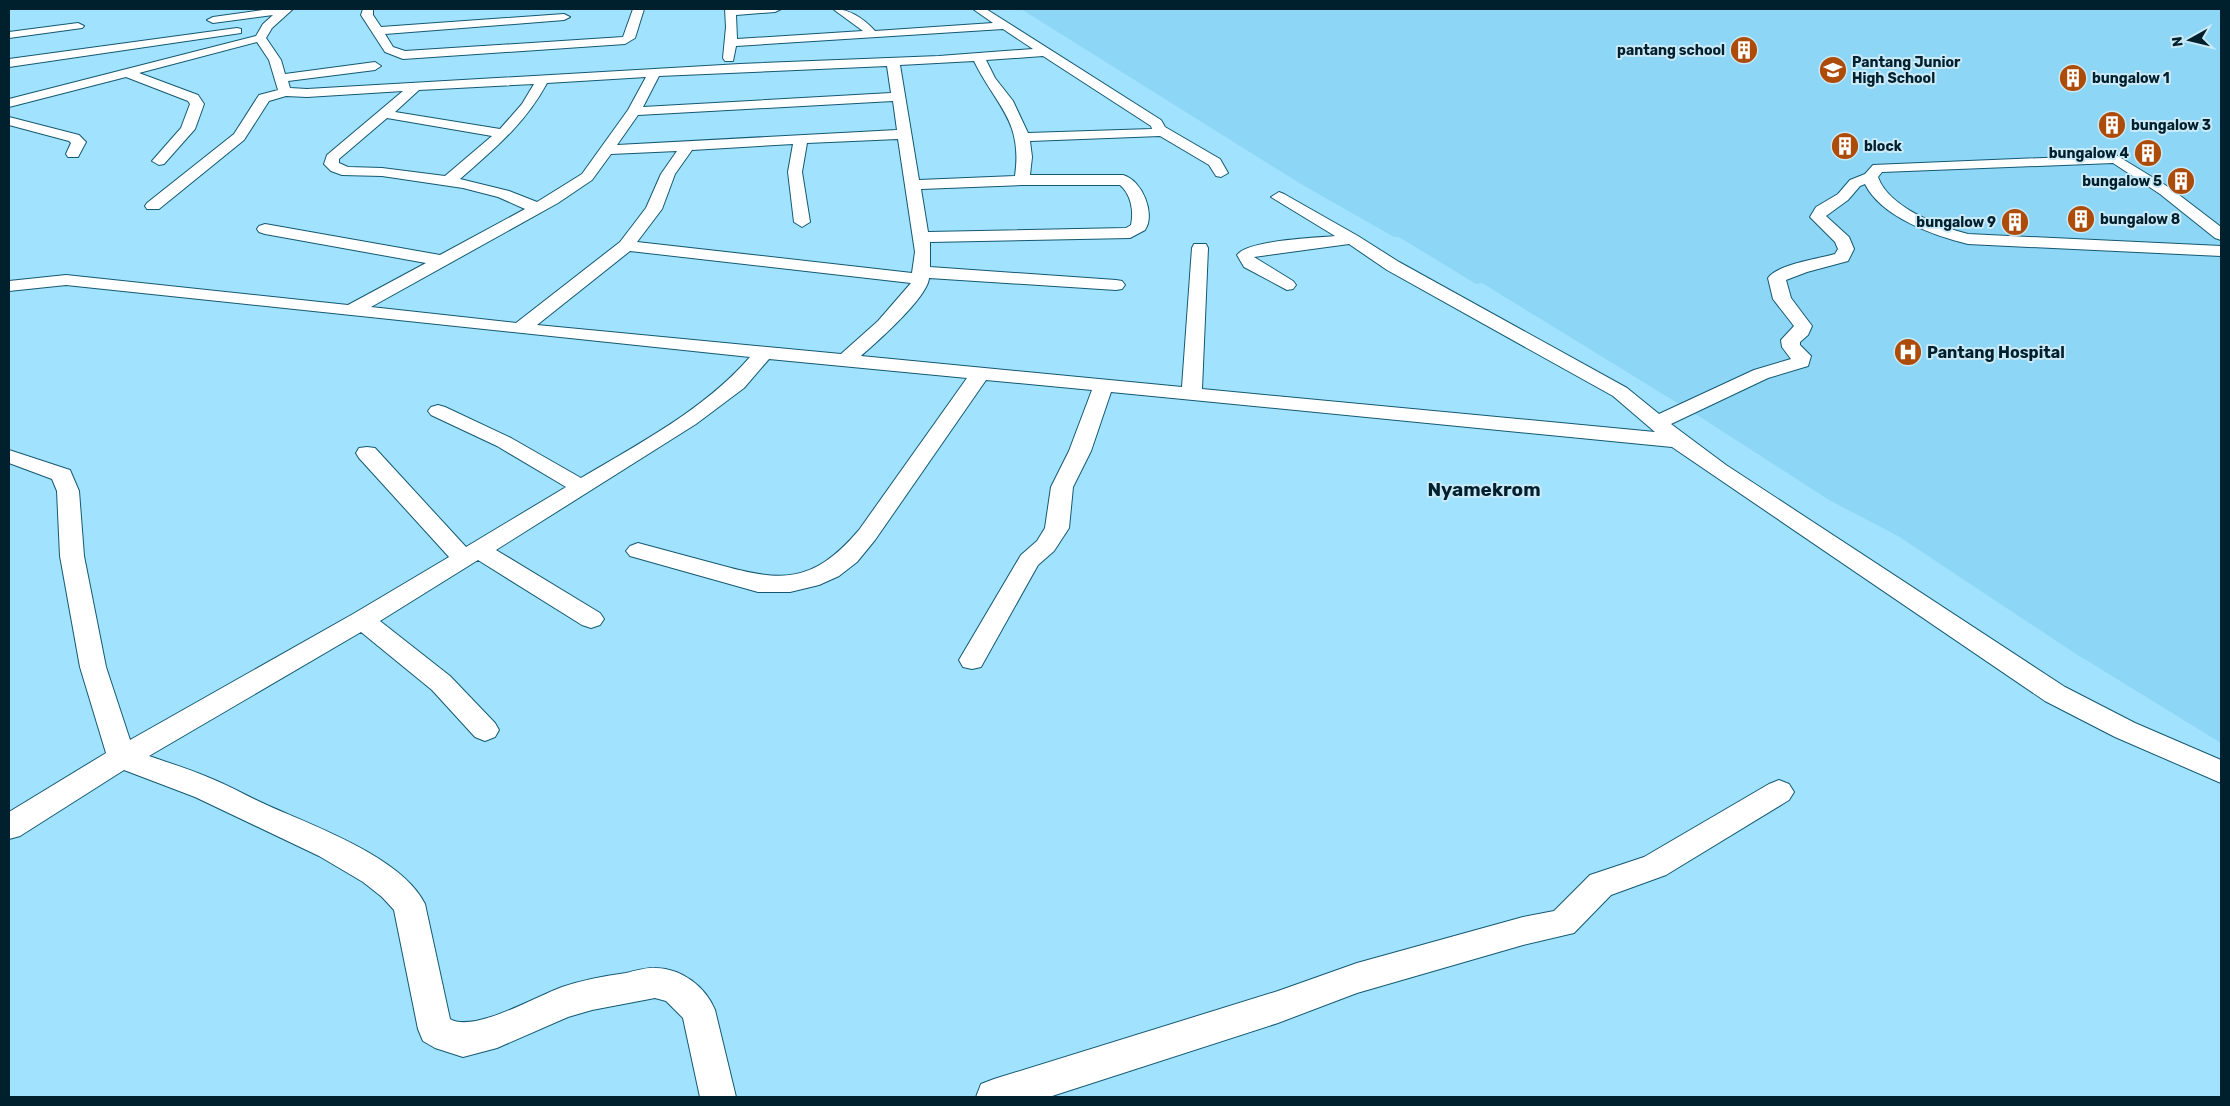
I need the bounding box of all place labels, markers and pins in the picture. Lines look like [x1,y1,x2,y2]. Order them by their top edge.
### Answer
building icon: pantang school [1729,35,1759,65]
place label: pantang school [1617,42,1725,59]
place label: Pantang Junior High School [1852,54,1961,87]
school or university icon: Pantang Junior High School [1818,55,1848,85]
building icon: bungalow 1 [2058,63,2088,93]
place label: bungalow 1 [2092,70,2170,87]
building icon: bungalow 3 [2097,110,2127,140]
place label: bungalow 3 [2131,117,2211,134]
building icon: block [1830,131,1860,161]
place label: block [1864,138,1903,155]
building icon: bungalow 4 [2133,138,2163,168]
place label: bungalow 4 [2049,145,2129,162]
building icon: bungalow 5 [2166,166,2196,196]
place label: bungalow 5 [2082,173,2162,190]
building icon: bungalow 8 [2066,204,2096,234]
building icon: bungalow 9 [2000,207,2030,237]
place label: bungalow 8 [2100,211,2180,228]
place label: bungalow 9 [1916,214,1996,231]
hospital icon: Pantang Hospital [1893,337,1923,367]
place label: Pantang Hospital [1927,343,2065,362]

